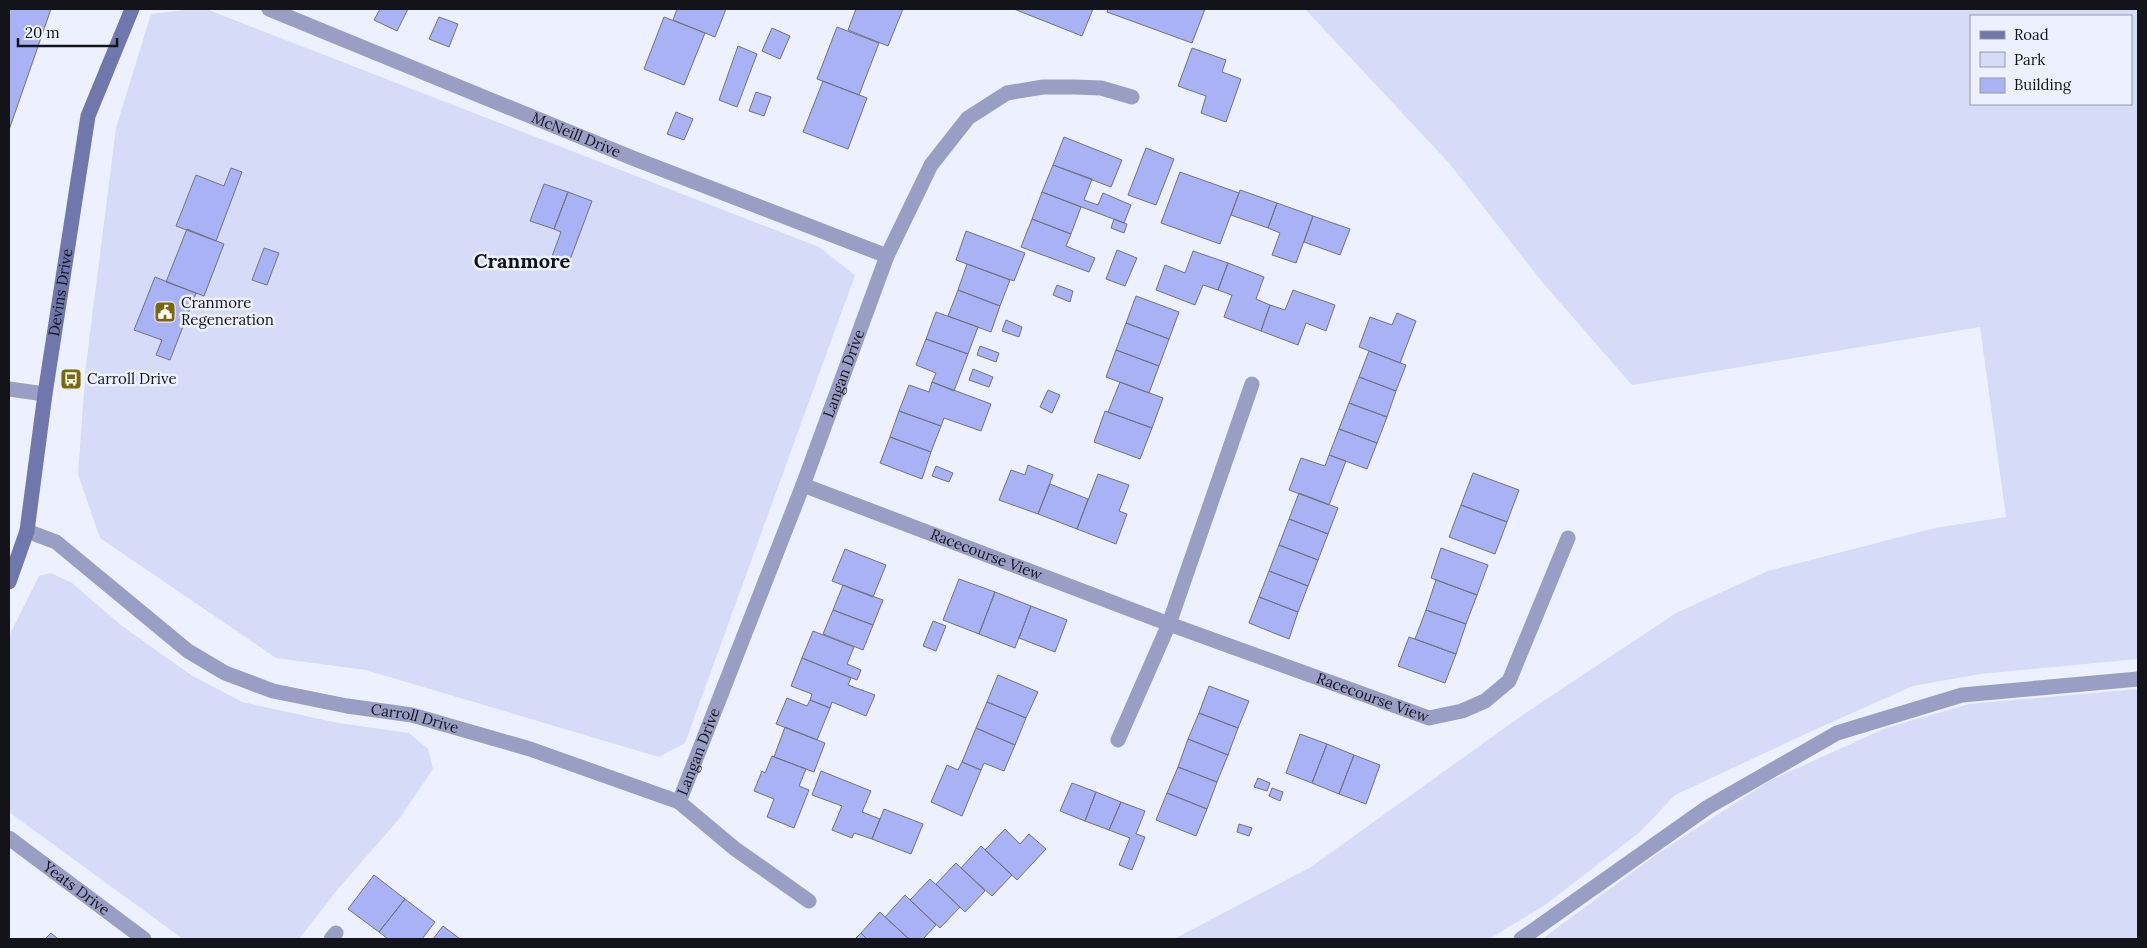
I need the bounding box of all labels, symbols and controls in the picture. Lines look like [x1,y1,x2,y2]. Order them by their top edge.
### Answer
scale bar [18,15,116,47]
legend [1970,15,2132,105]
text: 20 m [25,23,60,42]
text: Road [2014,25,2049,44]
text: Park [2014,50,2045,69]
text: Building [2014,75,2072,94]
street label: McNeill Drive [529,108,624,161]
street label: Devins Drive [44,247,76,338]
district label: Cranmore [474,248,570,273]
place label: Cranmore Regeneration [181,293,274,329]
public building icon: Cranmore Regeneration [153,300,177,324]
street label: Langan Drive [819,327,868,420]
bus stop icon: Carroll Drive [59,367,83,391]
place label: Carroll Drive [87,369,177,388]
street label: Racecourse View [928,524,1045,584]
street label: Racecourse View [1314,668,1432,726]
street label: Carroll Drive [370,699,461,737]
street label: Langan Drive [673,705,724,798]
street label: Yeats Drive [39,856,114,919]

